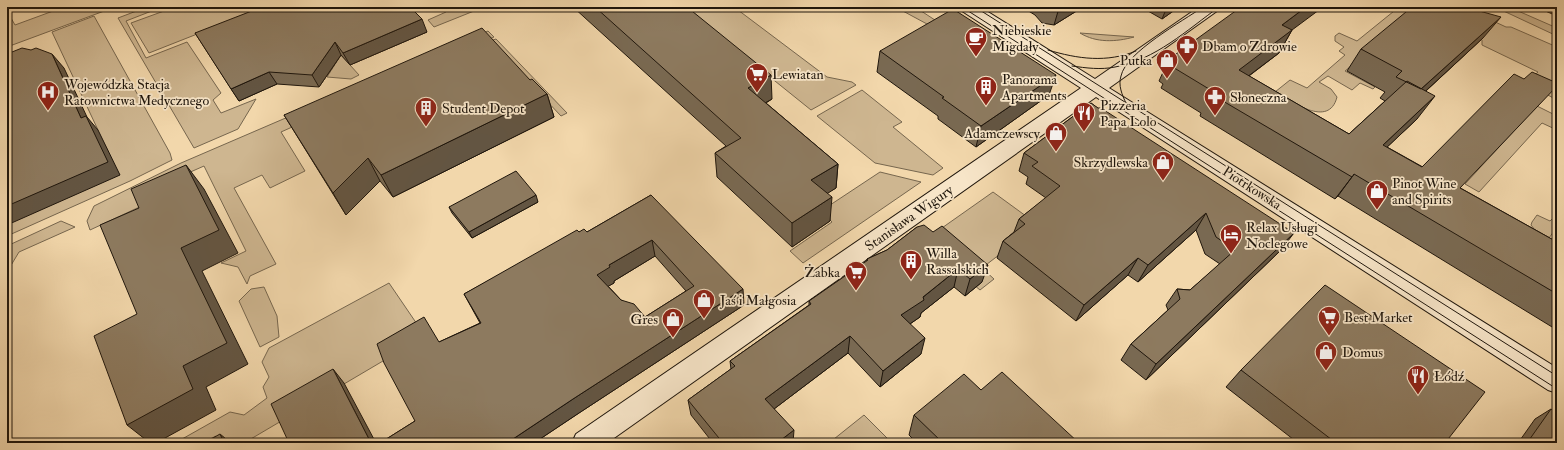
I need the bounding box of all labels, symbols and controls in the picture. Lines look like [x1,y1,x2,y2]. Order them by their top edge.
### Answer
place label: Niebieskie Migdały [992,22,1051,56]
cafe icon: Niebieskie Migdały [963,25,989,58]
pharmacy icon: Dbam o Zdrowie [1174,33,1200,66]
place label: Dbam o Zdrowie [1202,38,1297,55]
shop icon: Putka [1154,47,1180,80]
place label: Putka [1120,52,1152,69]
supermarket icon: Lewiatan [744,61,770,94]
place label: Lewiatan [772,66,824,83]
place label: Panorama Apartments [1001,71,1067,105]
building icon: Panorama Apartments [973,74,999,107]
place label: Wojewódzka Stacja Ratownictwa Medycznego [63,76,209,110]
hospital icon: Wojewódzka Stacja Ratownictwa Medycznego [35,79,61,112]
pharmacy icon: Słoneczna [1202,84,1228,117]
place label: Słoneczna [1230,89,1287,106]
building icon: Student Depot [413,95,439,128]
place label: Pizzeria Papa Lolo [1100,97,1157,131]
place label: Student Depot [442,100,525,118]
restaurant icon: Pizzeria Papa Lolo [1071,100,1097,133]
shop icon: Adamczewscy [1043,120,1069,153]
place label: Adamczewscy [963,125,1041,143]
shop icon: Skrzydlewska [1150,149,1176,182]
place label: Skrzydlewska [1073,154,1148,172]
street label: Piotrkowska [1219,163,1285,214]
place label: Pinot Wine and Spirits [1392,175,1456,209]
shop icon: Pinot Wine and Spirits [1364,178,1390,211]
street label: Stanisława Wigury [862,181,958,256]
place label: Relax Usługi Noclegowe [1246,219,1318,252]
hotel icon: Relax Usługi Noclegowe [1218,222,1244,255]
place label: Willa Rassalskich [925,245,990,278]
building icon: Willa Rassalskich [898,248,924,281]
supermarket icon: Żabka [843,259,869,292]
place label: Żabka [805,264,840,281]
shop icon: Jaś i Małgosia [691,287,717,320]
place label: Jaś i Małgosia [719,292,796,309]
supermarket icon: Best Market [1316,304,1342,337]
shop icon: Gres [660,306,686,339]
place label: Best Market [1344,309,1413,326]
place label: Gres [630,311,658,328]
shop icon: Domus [1313,339,1339,372]
place label: Domus [1342,344,1383,361]
restaurant icon: Łódź [1405,363,1431,396]
place label: Łódź [1434,368,1465,385]

